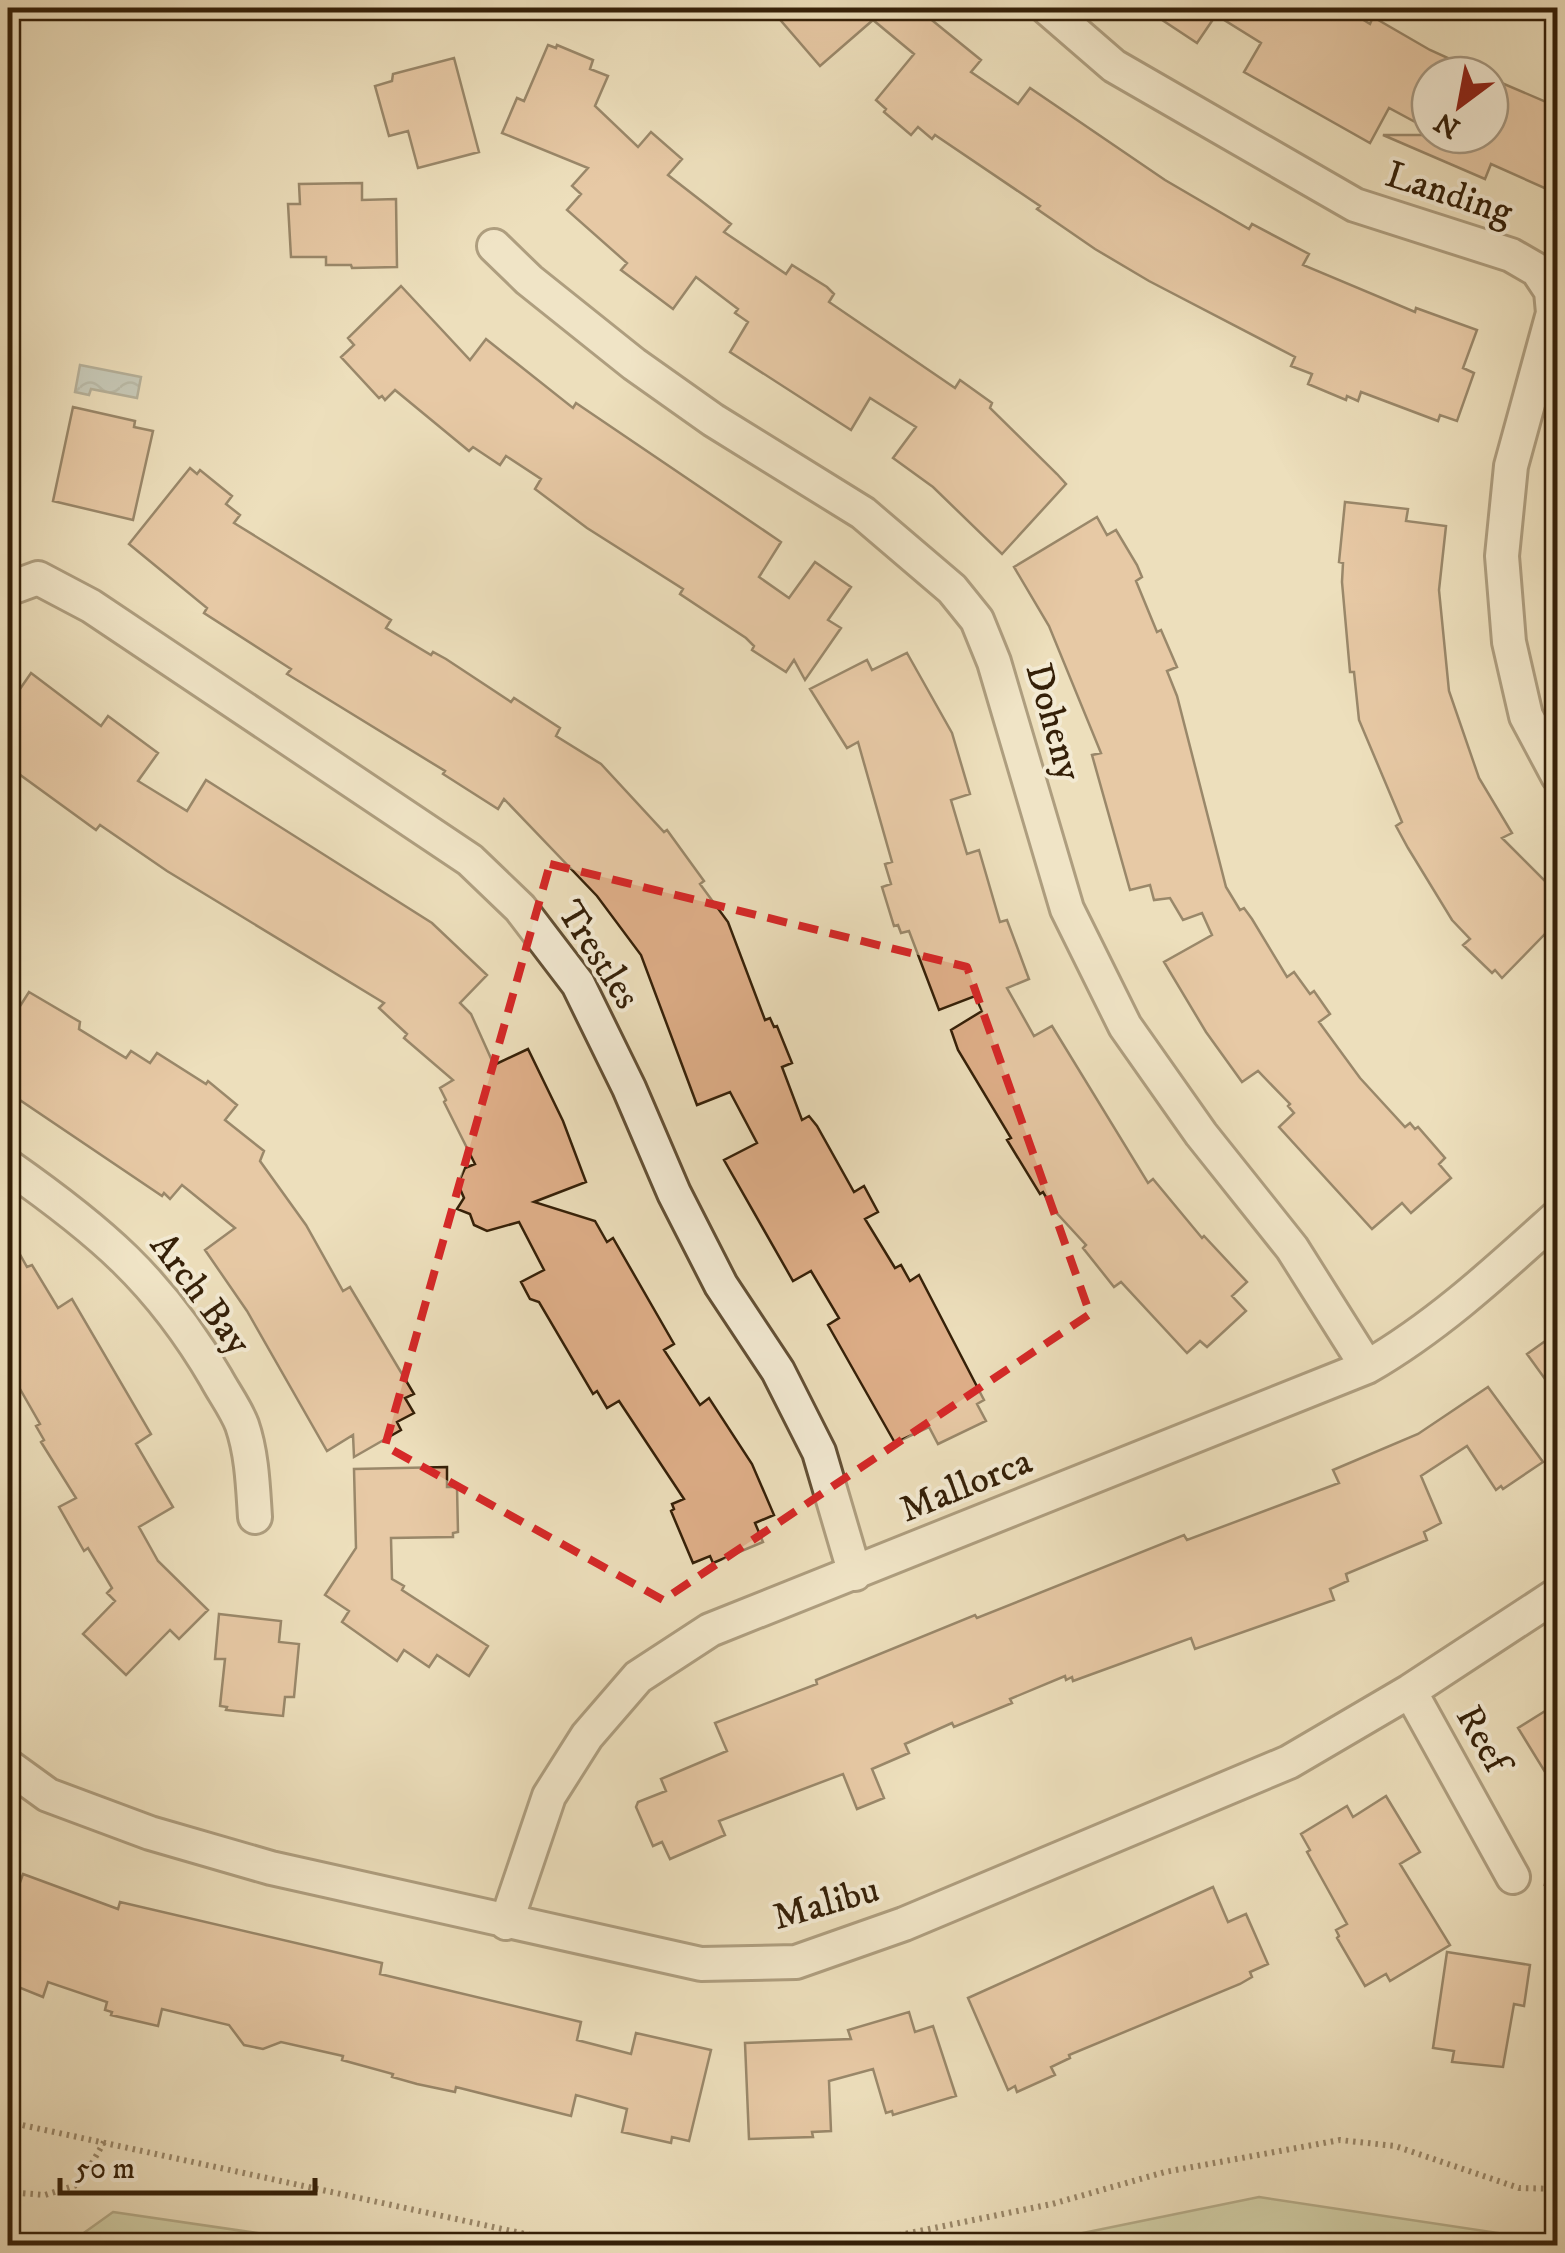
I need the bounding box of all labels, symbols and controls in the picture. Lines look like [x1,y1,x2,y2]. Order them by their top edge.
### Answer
north arrow [1410,55,1510,155]
text: N [1429,104,1467,146]
street label: Landing [1380,151,1519,237]
street label: Doheny [1013,658,1093,787]
street label: Trestles [545,892,651,1018]
street label: Arch Bay [139,1223,262,1365]
street label: Mallorca [893,1438,1039,1534]
street label: Reef [1444,1697,1522,1786]
street label: Malibu [767,1866,885,1942]
scale bar [60,2133,315,2195]
text: 50 m [75,2151,135,2188]

